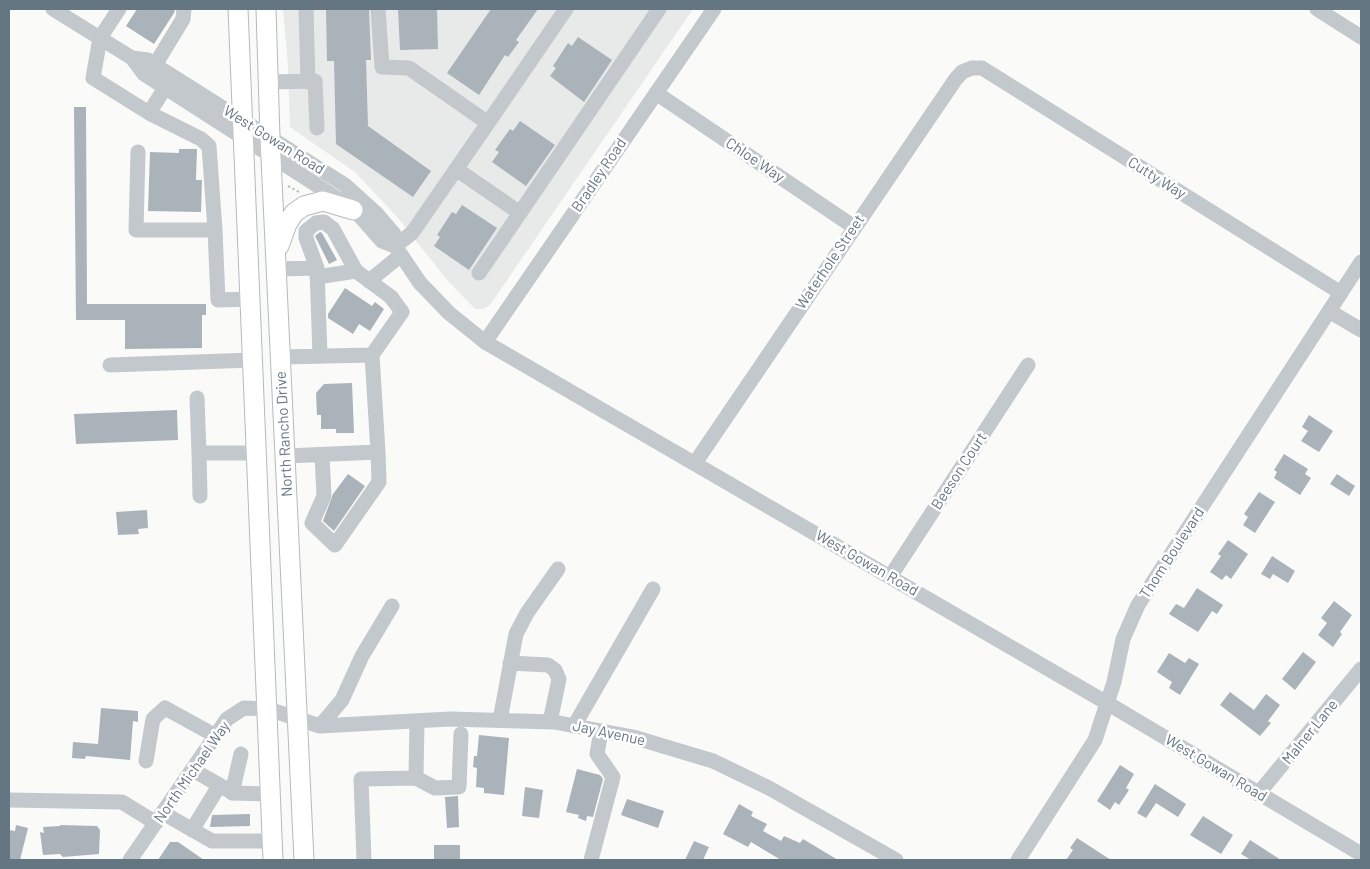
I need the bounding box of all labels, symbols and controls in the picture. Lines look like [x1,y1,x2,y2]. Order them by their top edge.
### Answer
street label: West Gowan Road [220,102,328,178]
street label: Chloe Way [722,134,788,186]
street label: Bradley Road [568,135,630,215]
street label: Cutty Way [1125,153,1189,203]
street label: Waterhole Street [792,211,868,313]
street label: North Rancho Drive [272,371,296,497]
street label: Beeson Court [927,429,991,513]
street label: Thom Boulevard [1136,504,1208,602]
street label: West Gowan Road [812,526,922,600]
street label: Malner Lane [1278,696,1342,768]
street label: Jay Avenue [571,717,647,749]
street label: North Michael Way [150,718,234,826]
street label: West Gowan Road [1162,731,1270,805]

